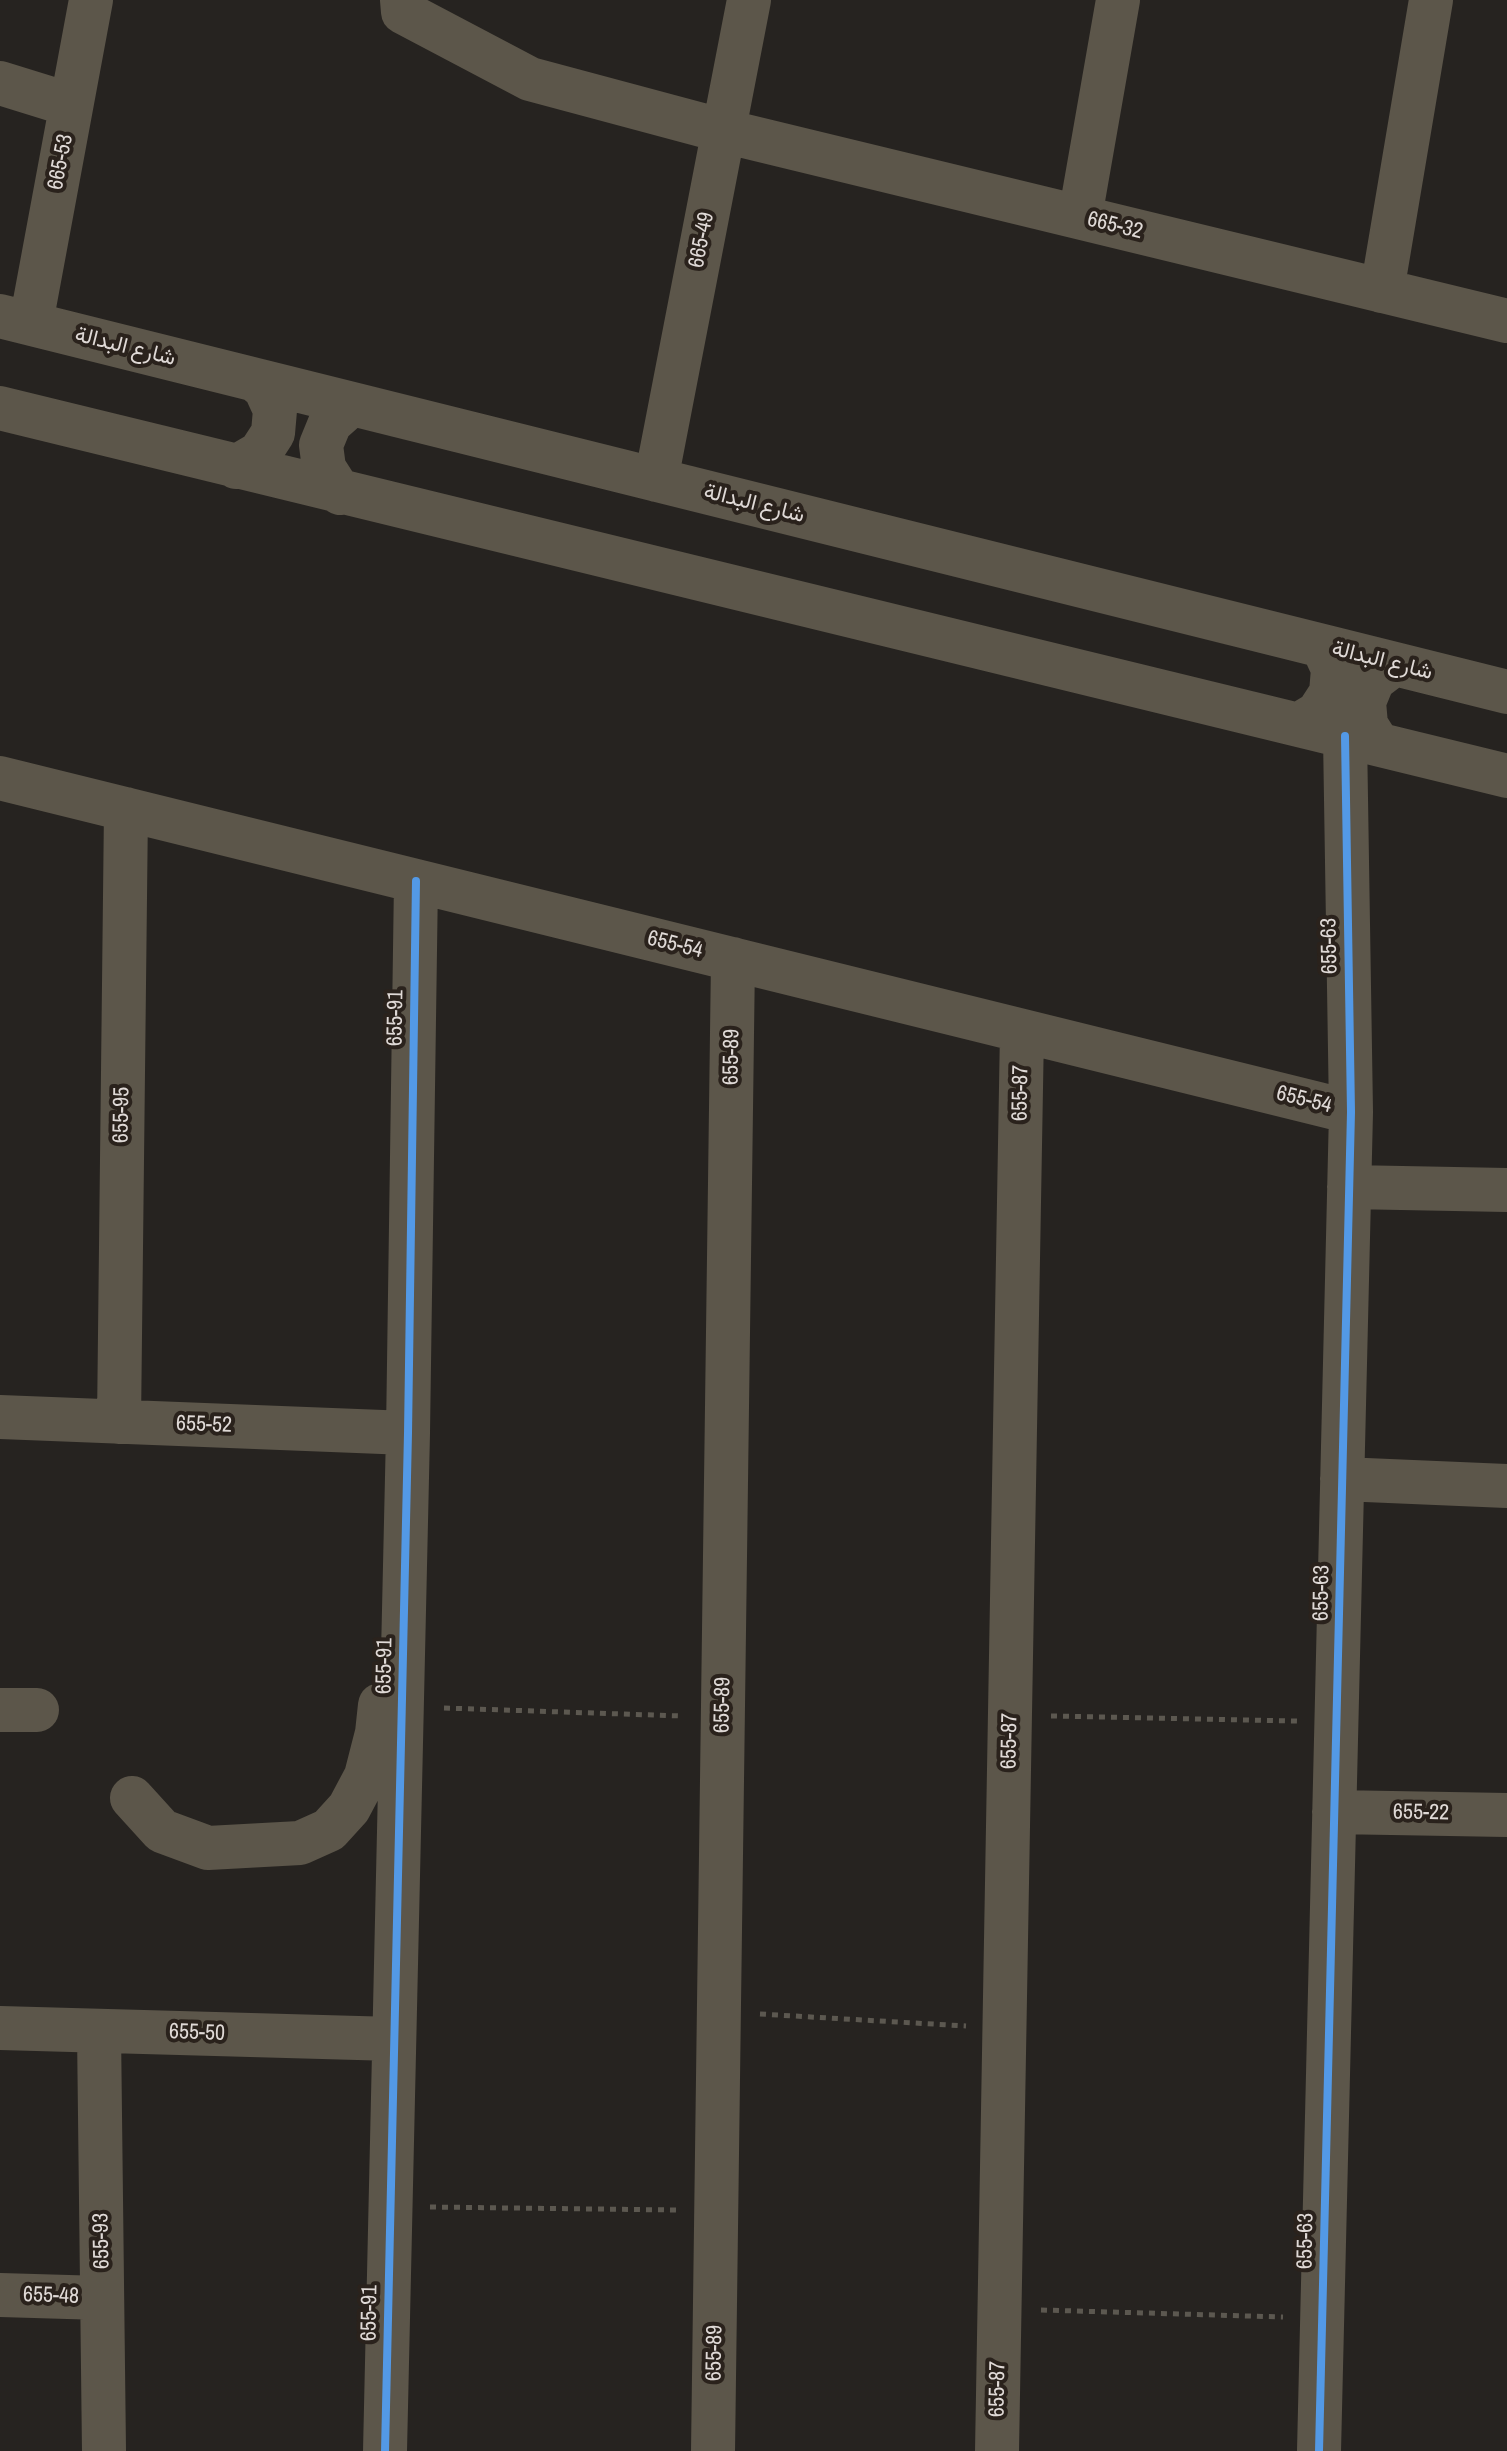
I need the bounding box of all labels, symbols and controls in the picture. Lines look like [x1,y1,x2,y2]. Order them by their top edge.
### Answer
street label: 665-53 [43,132,79,192]
street label: 665-32 [1085,206,1145,246]
street label: 665-49 [684,210,720,270]
street label: شارع البدالة [72,322,178,372]
street label: شارع البدالة [701,479,807,529]
street label: شارع البدالة [1329,636,1435,686]
street label: 655-63 [1316,918,1344,974]
street label: 655-54 [645,925,705,965]
street label: 655-91 [382,990,410,1046]
street label: 655-89 [718,1029,746,1085]
street label: 655-87 [1007,1065,1035,1121]
street label: 655-54 [1274,1080,1334,1120]
street label: 655-95 [108,1087,136,1143]
street label: 655-52 [175,1411,233,1439]
street label: 655-63 [1308,1565,1336,1621]
street label: 655-91 [371,1638,399,1694]
street label: 655-89 [709,1677,737,1733]
street label: 655-87 [996,1713,1024,1769]
street label: 655-22 [1393,1799,1449,1827]
street label: 655-50 [168,2019,226,2047]
street label: 655-93 [88,2213,116,2269]
street label: 655-63 [1292,2213,1320,2269]
street label: 655-48 [22,2282,80,2310]
street label: 655-91 [356,2285,384,2341]
street label: 655-89 [701,2325,729,2381]
street label: 655-87 [984,2361,1012,2417]

